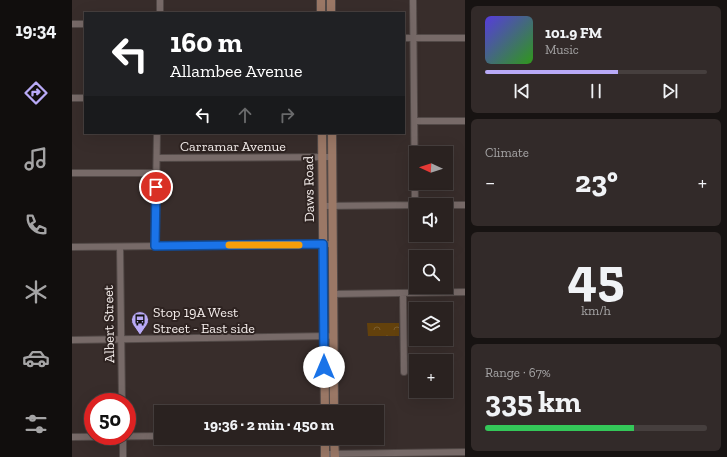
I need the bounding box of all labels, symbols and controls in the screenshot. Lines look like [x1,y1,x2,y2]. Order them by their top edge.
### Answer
text: 19:34 [15,19,57,41]
text: 101.9 FM [545,24,602,42]
text: 160 m [170,26,242,59]
icon: left [104,28,156,80]
text: Music [545,42,579,57]
text: Allambee Avenue [170,60,303,82]
icon: directions [22,79,50,107]
icon: previous [511,80,533,102]
icon: pause [585,80,607,102]
icon: next [659,80,681,102]
icon: left [192,104,214,126]
icon: ahead [234,104,256,126]
icon: right [276,104,298,126]
street label: Carramar Avenue [180,138,286,155]
icon: music [22,145,50,173]
text: Climate [485,145,529,160]
north arrow [409,146,453,190]
map controls [409,146,453,398]
street label: Daws Road [300,155,318,222]
text: 23° [575,164,618,200]
text: − [485,169,495,196]
text: + [698,169,707,196]
pin [139,170,173,204]
icon: arrive [145,176,167,198]
button: sound [409,198,453,242]
icon: phone [22,211,50,239]
text: 45 [568,246,624,308]
button: search [409,250,453,294]
icon: climate [22,278,50,306]
street label: Albert Street [100,284,118,363]
button: layers [409,302,453,346]
text: km/h [581,303,611,318]
place label: Stop 19A West Street - East side [153,304,255,337]
bus stop icon: Stop 19A West Street - East side [130,310,150,335]
icon: car [22,344,50,372]
position arrow [303,346,345,388]
button: + [409,354,453,398]
text: Range · 67% [485,365,551,380]
text: 335 km [485,384,581,420]
speed limit sign: 50 [84,393,136,445]
icon: filters [22,410,50,438]
text: 19:36 · 2 min · 450 m [204,416,334,434]

